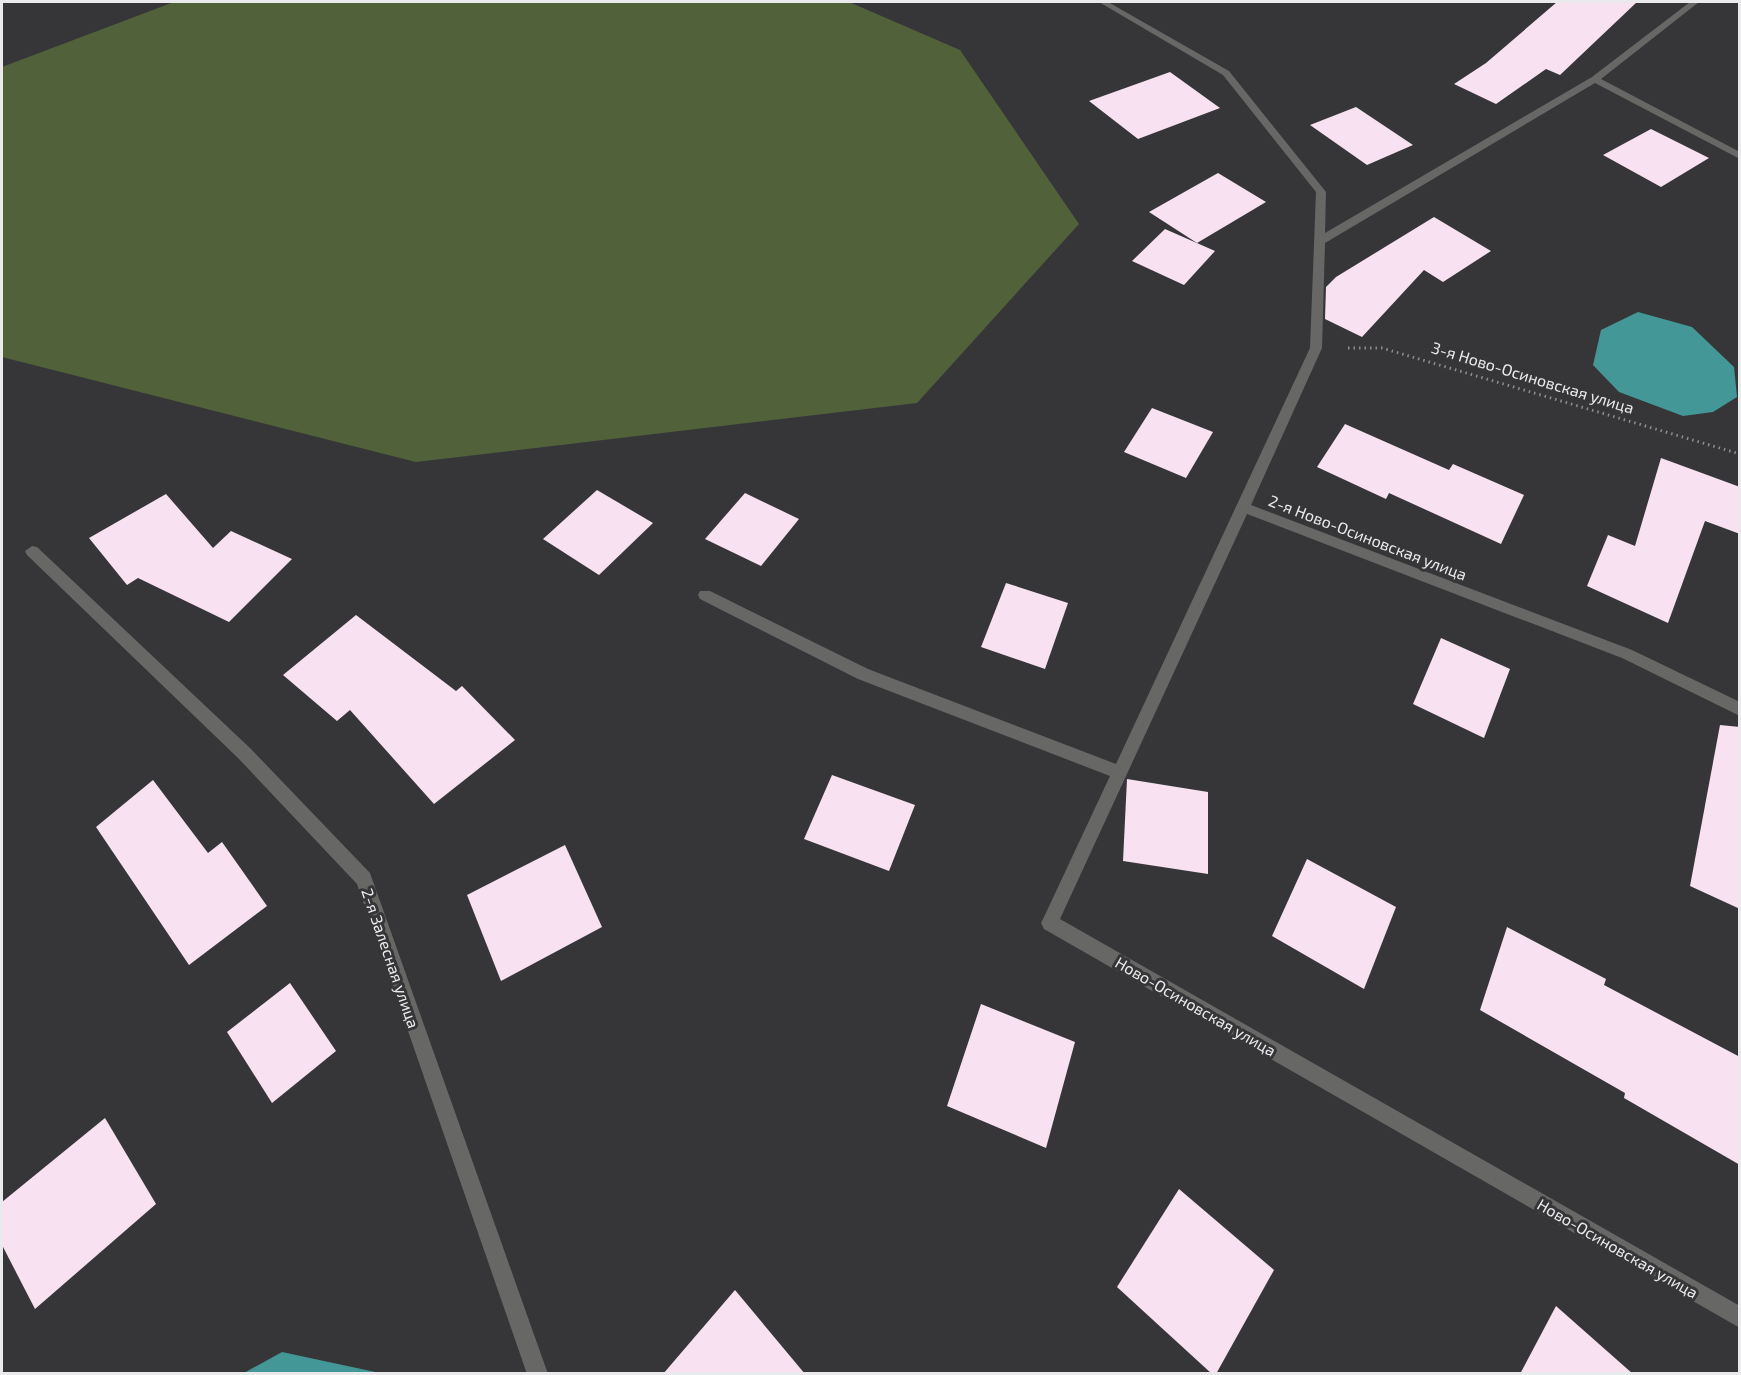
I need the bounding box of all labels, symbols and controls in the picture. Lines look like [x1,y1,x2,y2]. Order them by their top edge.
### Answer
street label: 3-я Ново-Осиновская улица [1429,337,1637,418]
street label: 2-я Ново-Осиновская улица [1266,490,1470,585]
street label: 2-я Залесная улица [357,886,424,1031]
street label: Ново-Осиновская улица [1112,952,1280,1061]
street label: Ново-Осиновская улица [1534,1194,1702,1303]

